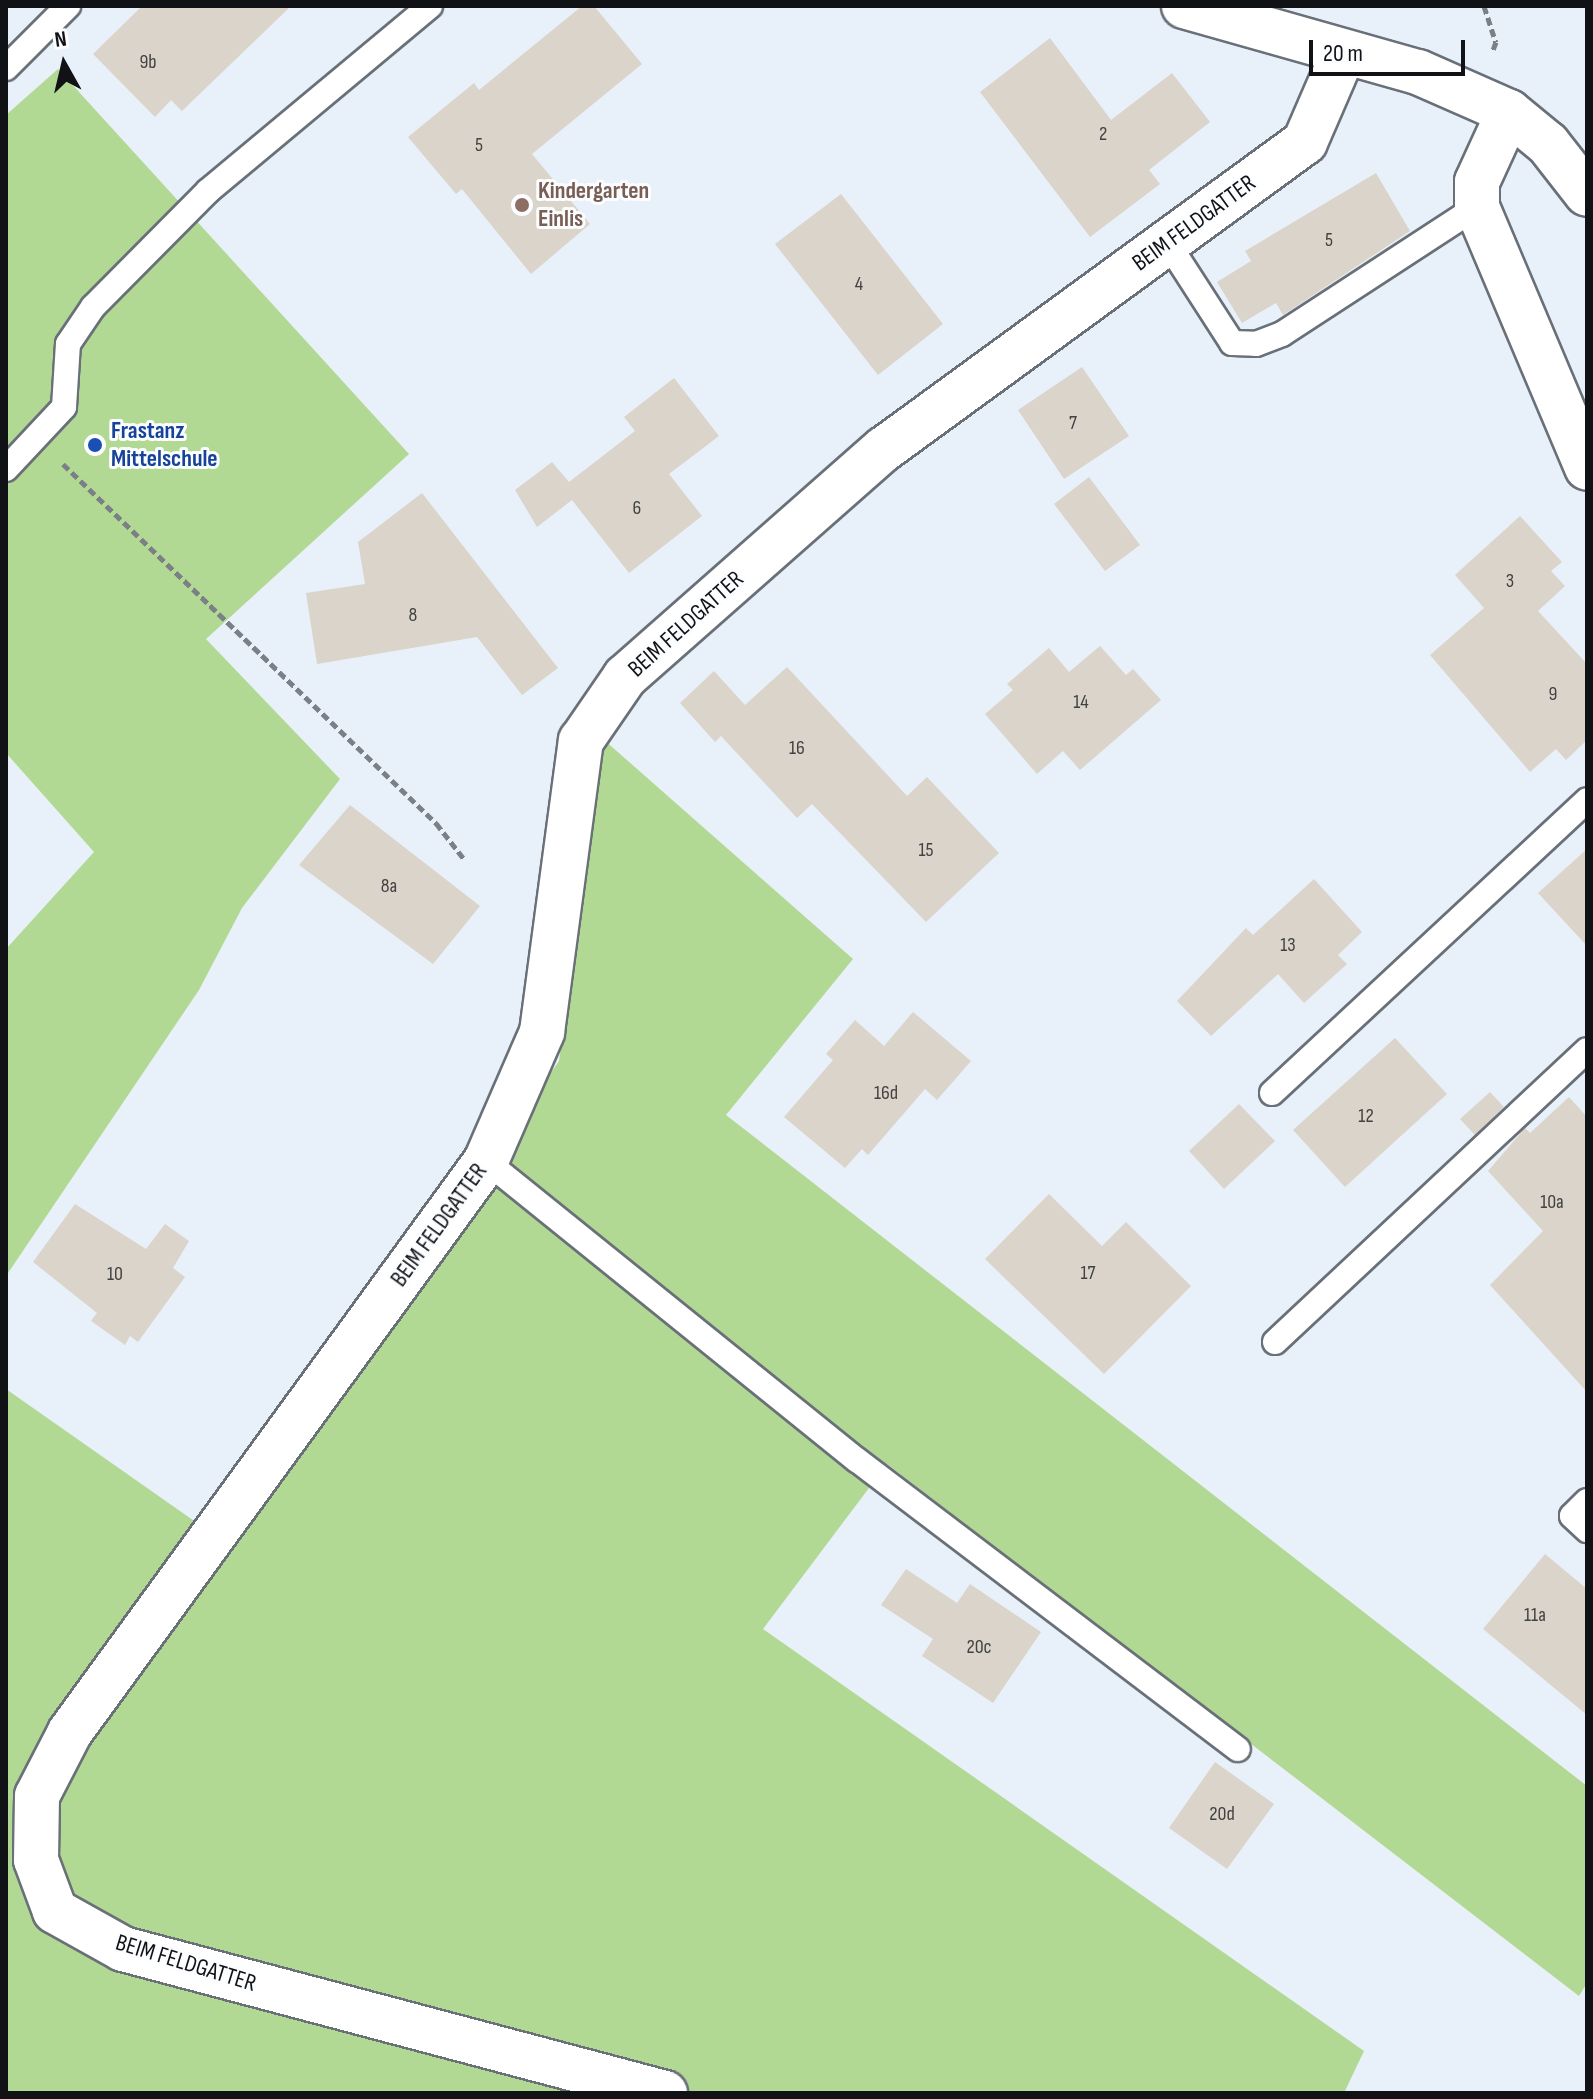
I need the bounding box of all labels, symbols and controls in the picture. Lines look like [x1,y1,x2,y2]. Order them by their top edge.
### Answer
north arrow [24,24,104,104]
scale bar [1313,24,1469,74]
text: N [53,26,68,54]
text: 20 m [1323,39,1363,68]
house number: 9b [139,50,157,74]
house number: 2 [1099,122,1107,146]
house number: 5 [475,133,483,157]
street label: BEIM FELDGATTER [1127,169,1261,277]
place label: Kindergarten Einlis [538,177,649,233]
marker: Kindergarten Einlis [513,196,531,214]
house number: 5 [1325,228,1333,252]
house number: 4 [855,272,863,296]
house number: 7 [1069,411,1077,435]
place label: Frastanz Mittelschule [111,417,218,473]
marker: Frastanz Mittelschule [86,436,104,454]
house number: 6 [633,496,641,520]
street label: BEIM FELDGATTER [622,565,750,683]
house number: 3 [1506,569,1514,593]
house number: 8 [409,603,417,627]
house number: 9 [1549,682,1557,706]
house number: 14 [1073,690,1089,714]
house number: 16 [789,736,805,760]
house number: 15 [918,838,934,862]
house number: 8a [381,874,397,898]
house number: 13 [1280,933,1296,957]
house number: 16d [874,1081,898,1105]
house number: 12 [1358,1104,1374,1128]
street label: BEIM FELDGATTER [385,1158,493,1292]
house number: 10a [1540,1190,1564,1214]
house number: 17 [1081,1261,1095,1285]
house number: 10 [107,1262,123,1286]
house number: 11a [1524,1603,1546,1627]
house number: 20c [966,1635,992,1659]
house number: 20d [1209,1802,1235,1826]
street label: BEIM FELDGATTER [112,1928,260,1998]

